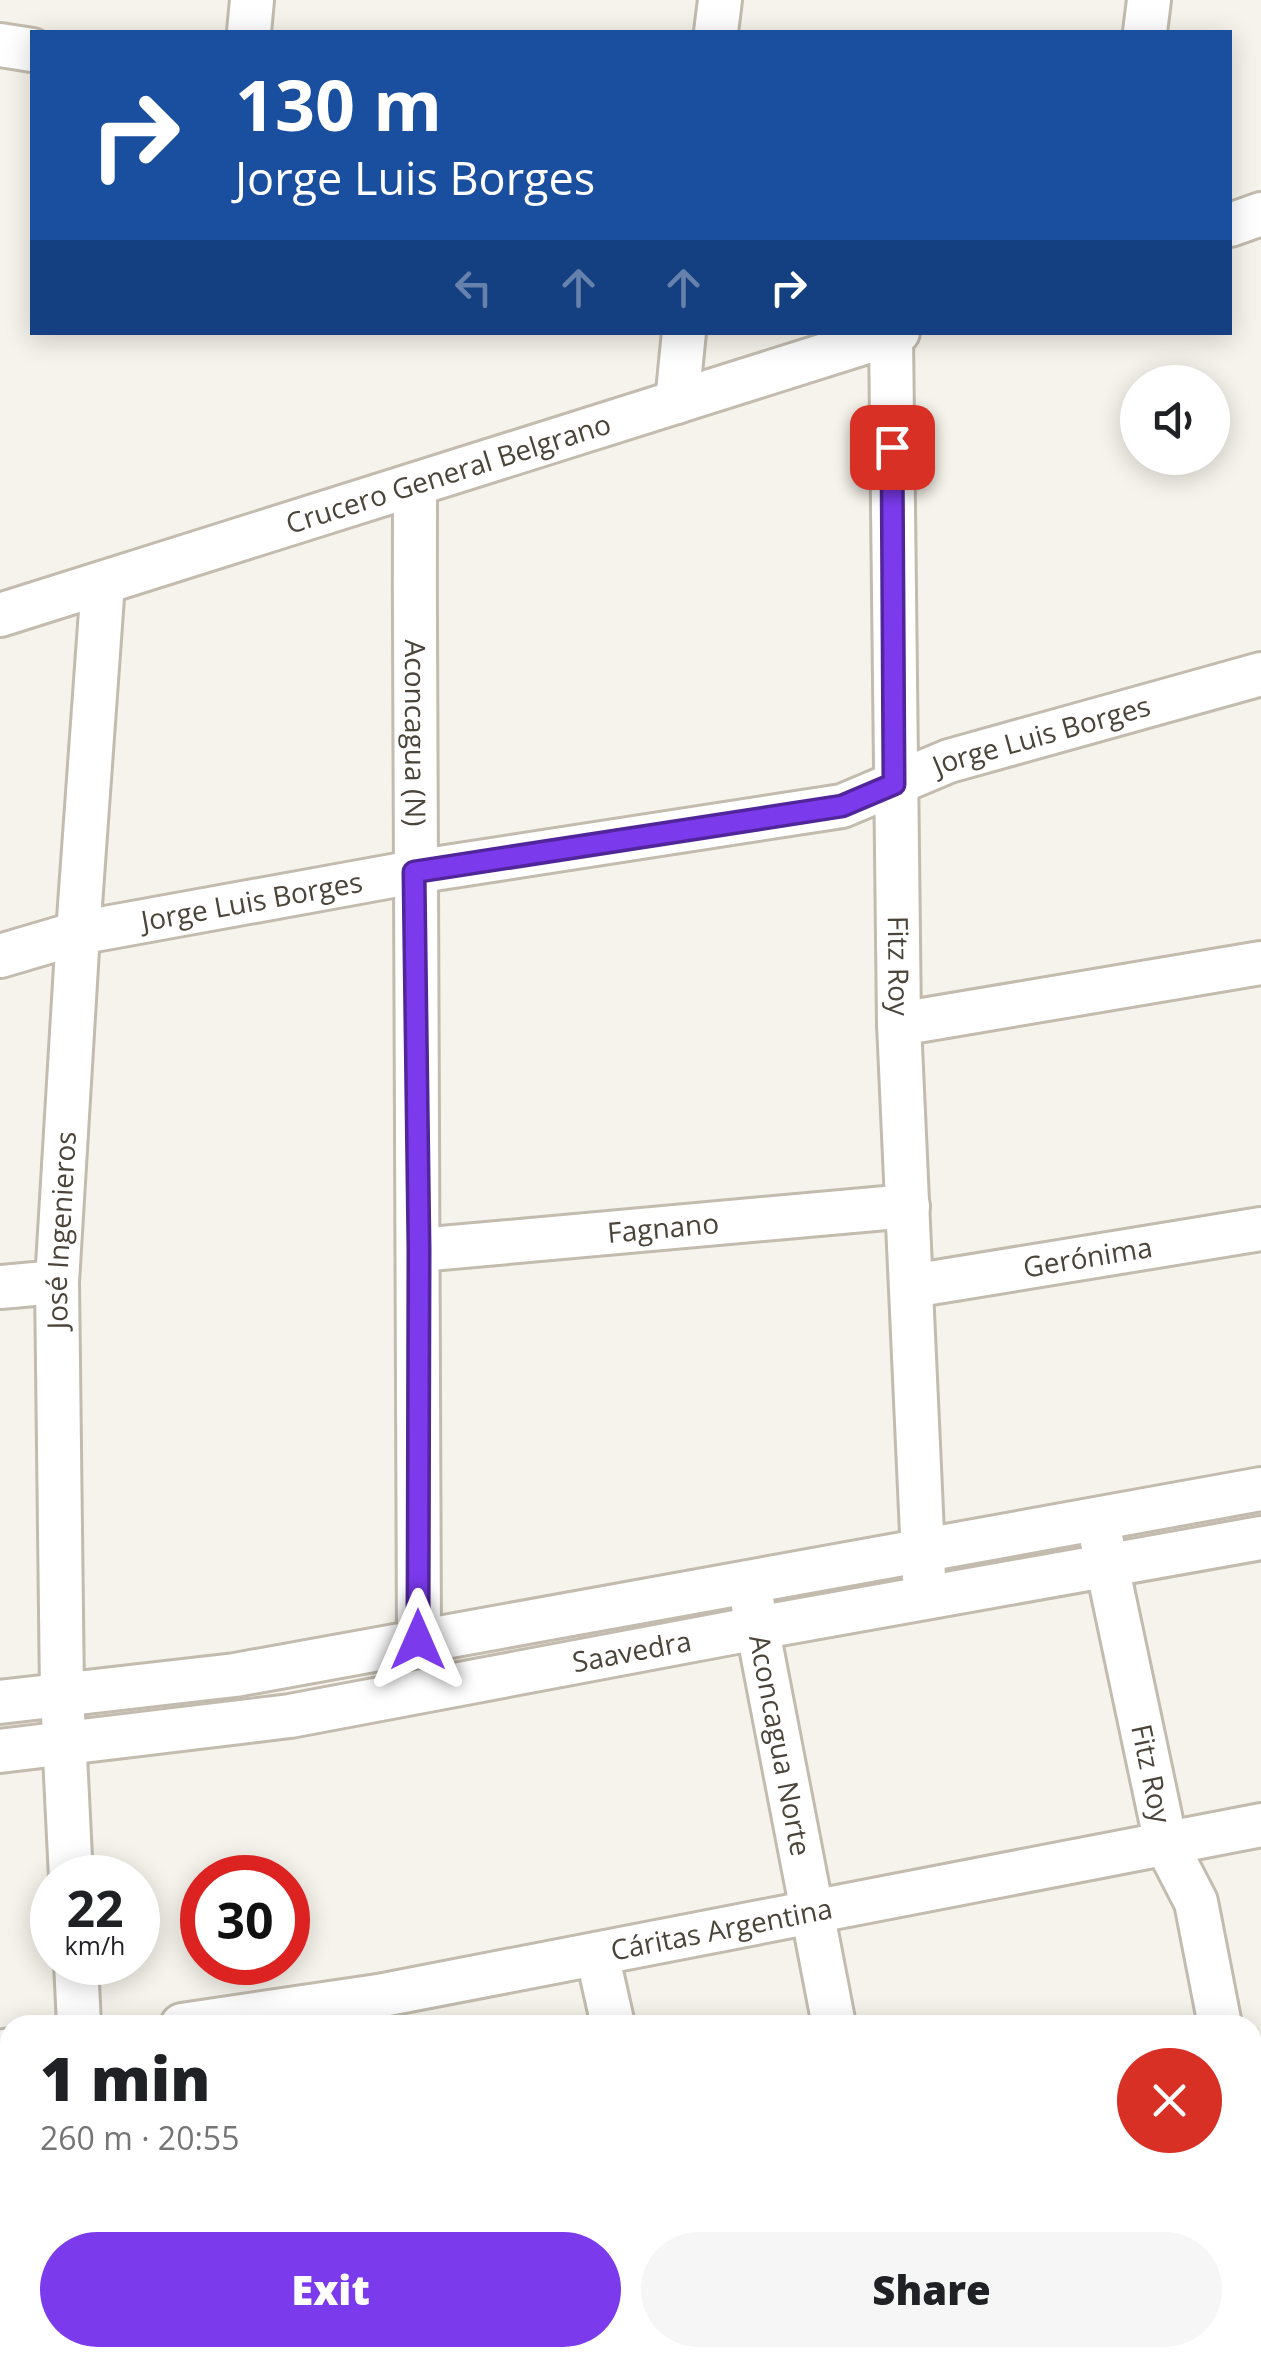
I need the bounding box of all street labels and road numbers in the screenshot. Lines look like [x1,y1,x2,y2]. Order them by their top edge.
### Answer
street label: Crucero General Belgrano [281,404,615,542]
street label: Aconcagua (N) [397,639,435,827]
street label: Jorge Luis Borges [924,686,1154,785]
street label: Jorge Luis Borges [135,862,365,940]
street label: Fitz Roy [880,916,919,1017]
street label: José Ingenieros [37,1130,84,1333]
street label: Fagnano [605,1203,720,1251]
street label: Gerónima [1020,1227,1155,1286]
street label: Saavedra [569,1621,694,1680]
street label: Aconcagua Norte [741,1631,821,1859]
street label: Fitz Roy [1123,1721,1181,1827]
street label: Cáritas Argentina [607,1888,835,1969]

